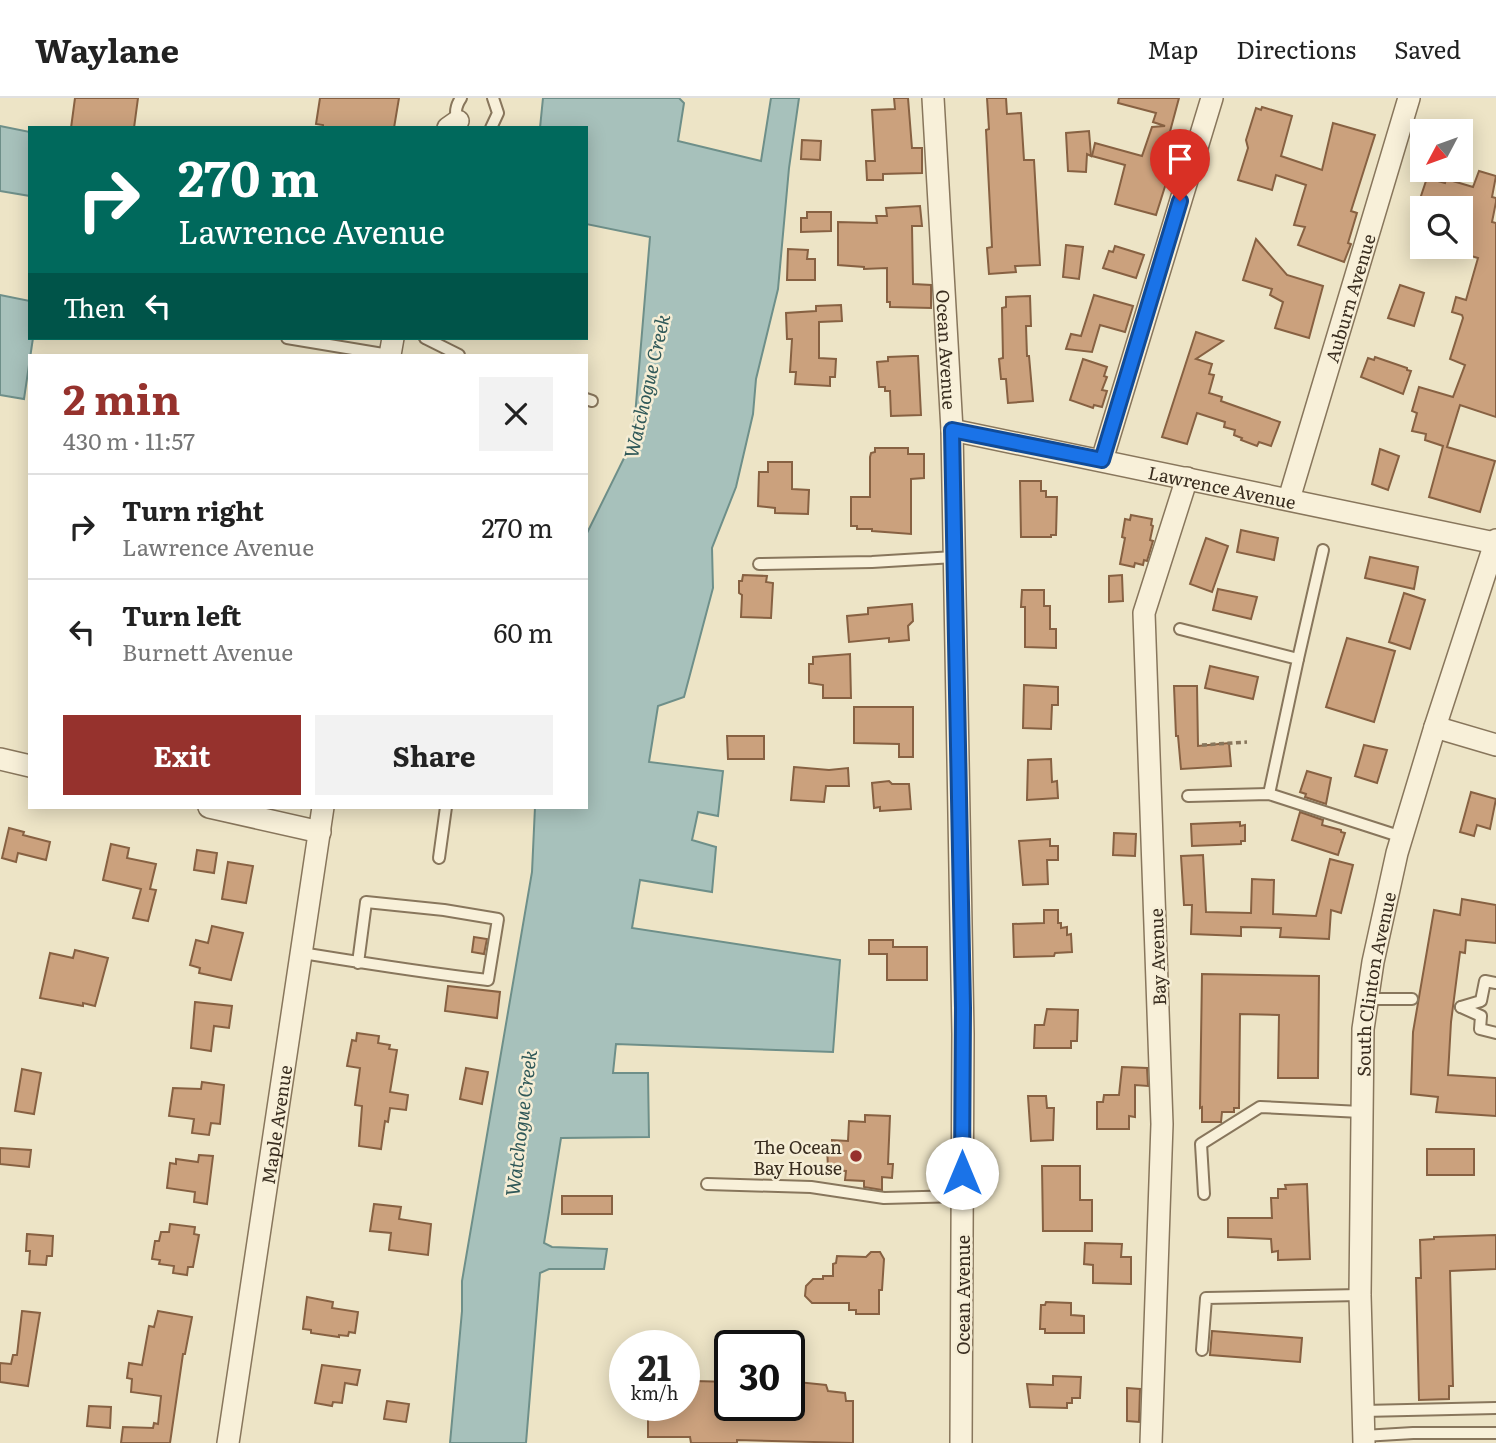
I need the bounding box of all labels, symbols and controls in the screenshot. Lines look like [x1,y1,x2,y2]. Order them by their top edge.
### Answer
text: Waylane [35,24,179,73]
text: Map [1147,31,1198,66]
text: Directions [1236,31,1356,66]
text: Saved [1394,31,1461,66]
north arrow [1410,119,1474,182]
map controls [1410,119,1473,259]
pin [1150,129,1210,201]
text: 270 m [178,139,319,212]
icon: arrive [1161,140,1199,178]
icon: right [63,154,154,245]
button: search [1410,196,1473,259]
text: Lawrence Avenue [178,206,445,254]
street label: Auburn Avenue [1317,230,1381,365]
text: Then [63,287,125,326]
icon: left [139,287,177,325]
street label: Ocean Avenue [930,289,964,410]
water label: Watchogue Creek [616,311,676,461]
text: 2 min [63,366,180,428]
button: close [479,377,553,451]
text: 430 m · 11:57 [63,423,195,457]
street label: Lawrence Avenue [1146,458,1299,515]
text: Turn right [122,490,264,529]
text: 270 m [481,507,553,546]
icon: right [63,508,101,546]
text: Lawrence Avenue [122,529,314,563]
text: Turn left [122,595,241,634]
text: 60 m [494,612,553,651]
icon: left [63,613,101,651]
text: Burnett Avenue [122,634,293,668]
button: Exit [63,715,301,795]
button: Share [315,715,553,795]
street label: South Clinton Avenue [1349,889,1402,1077]
street label: Bay Avenue [1142,908,1172,1006]
water label: Watchogue Creek [497,1048,543,1198]
street label: Maple Avenue [253,1063,298,1186]
place label: The Ocean Bay House [753,1133,842,1181]
position arrow [925,1136,999,1210]
marker: The Ocean Bay House [848,1148,864,1164]
street label: Ocean Avenue [949,1235,976,1355]
speed limit sign: 30 [714,1330,805,1421]
text: 21 [638,1340,671,1392]
text: km/h [631,1379,678,1406]

